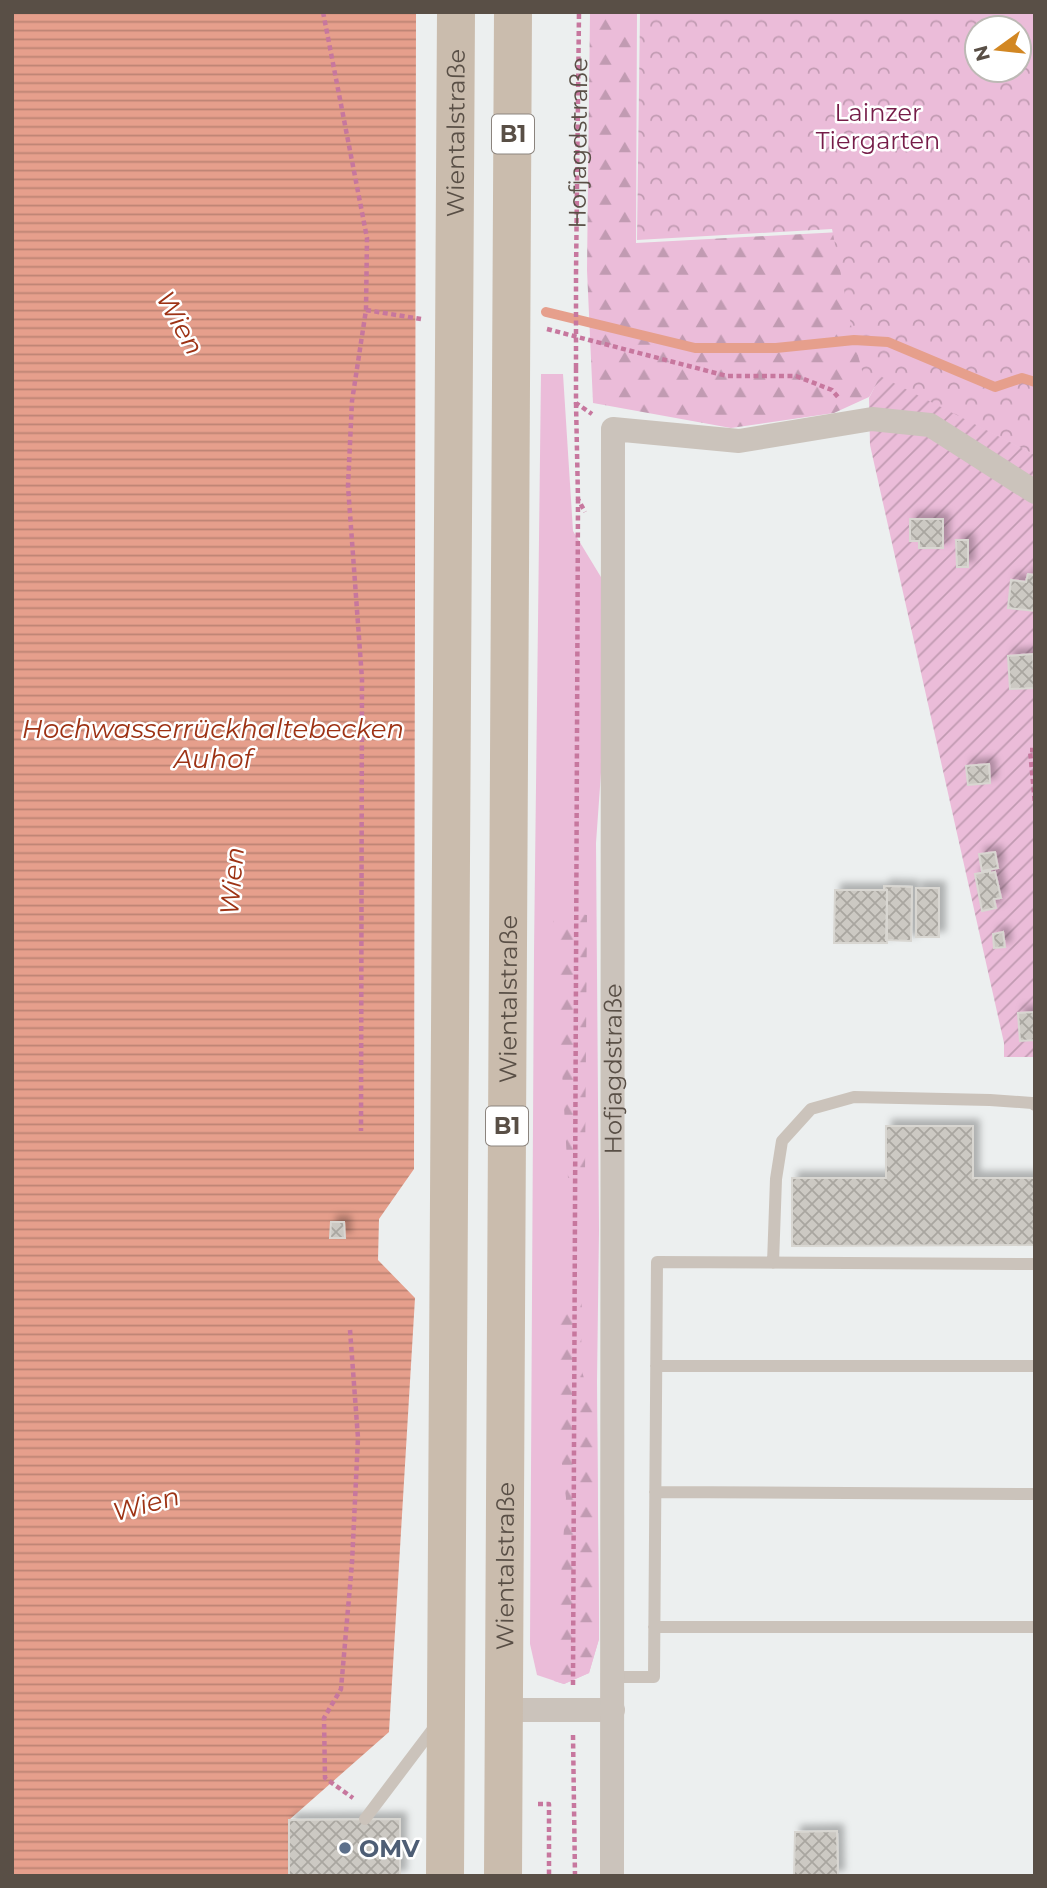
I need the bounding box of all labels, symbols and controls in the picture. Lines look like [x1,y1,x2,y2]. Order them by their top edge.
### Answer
north arrow [963,14,1033,84]
text: N [969,43,995,64]
street label: Wientalstraße [440,49,470,217]
street label: Hofjagdstraße [562,57,593,229]
park label: Lainzer Tiergarten [816,98,940,155]
road number: B1 [492,114,534,154]
water label: Wien [149,285,211,361]
water label: Hochwasserrückhaltebecken Auhof [22,713,404,775]
water label: Wien [213,846,251,916]
street label: Wientalstraße [493,915,523,1083]
street label: Hofjagdstraße [598,983,627,1155]
road number: B1 [486,1106,528,1146]
water label: Wien [109,1480,183,1528]
street label: Wientalstraße [490,1482,520,1650]
place label: OMV [359,1834,421,1863]
marker: OMV [337,1840,353,1856]

